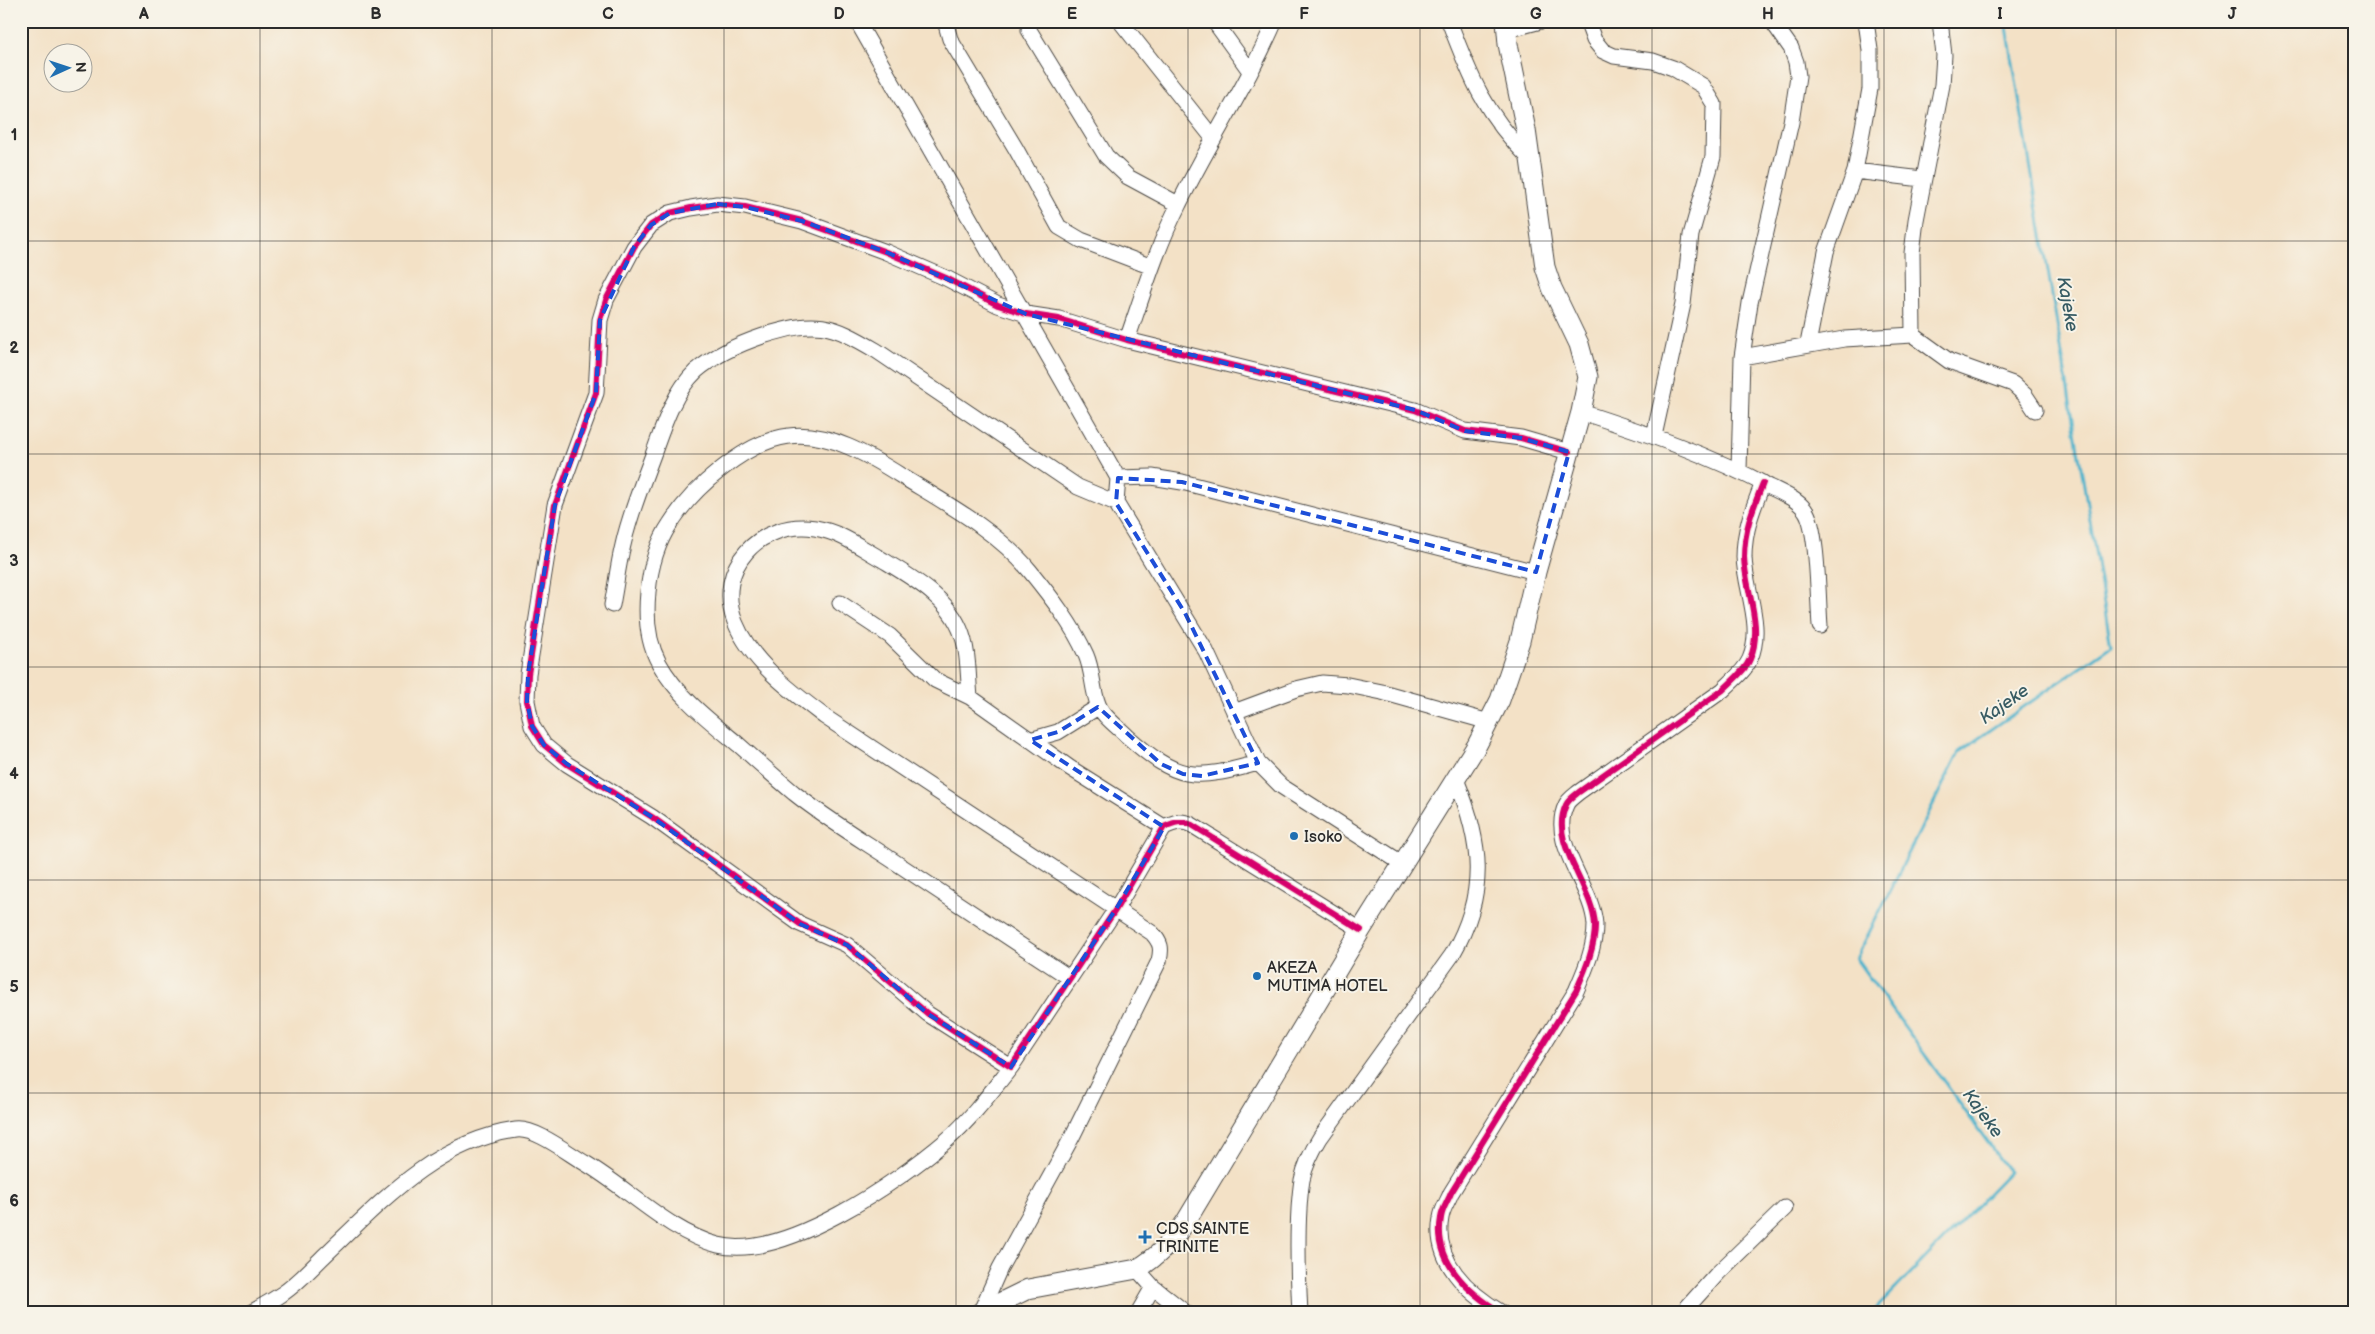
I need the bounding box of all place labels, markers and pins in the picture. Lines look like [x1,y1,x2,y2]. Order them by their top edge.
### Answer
place label: Isoko [1304,828,1343,847]
marker: Isoko [1288,830,1300,842]
place label: AKEZA MUTIMA HOTEL [1267,959,1388,996]
marker: AKEZA MUTIMA HOTEL [1251,970,1263,982]
place label: CDS SAINTE TRINITE [1156,1220,1249,1257]
marker: CDS SAINTE TRINITE [1138,1230,1152,1244]

